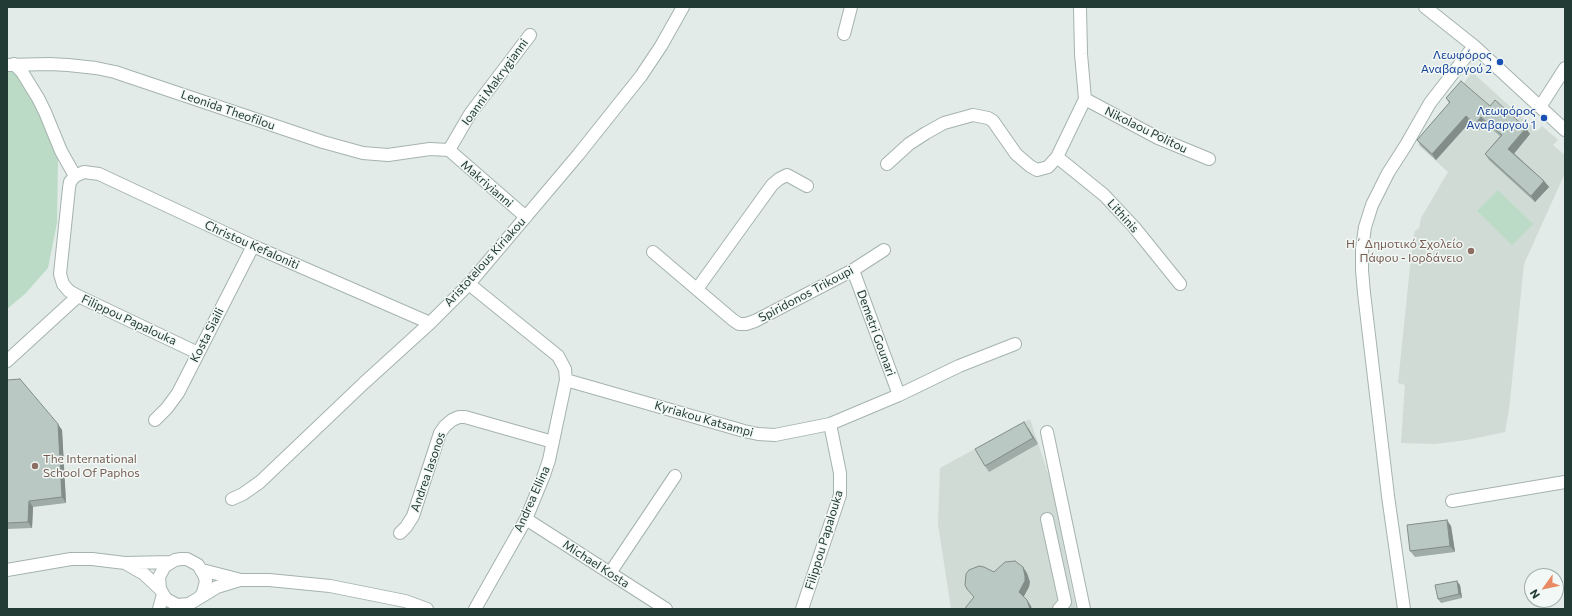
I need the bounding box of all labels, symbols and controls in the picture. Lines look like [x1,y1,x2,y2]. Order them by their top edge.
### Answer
street label: Ioanni Makrygianni [459,36,531,128]
place label: Λεωφόρος Αναβαργού 2 [1421,48,1492,76]
marker: Λεωφόρος Αναβαργού 2 [1495,57,1505,67]
street label: Leonida Theofilou [179,87,277,133]
street label: Nikolaou Politou [1102,104,1190,156]
place label: Λεωφόρος Αναβαργού 1 [1466,104,1536,132]
marker: Λεωφόρος Αναβαργού 1 [1539,113,1549,123]
street label: Makriyianni [458,157,516,211]
street label: Lithinis [1104,196,1142,236]
street label: Aristotelous Kiriakou [441,215,529,309]
street label: Christou Kefaloniti [202,218,302,272]
place label: Η΄ Δημοτικό Σχολείο Πάφου - Ιορδάνειο [1346,237,1463,265]
marker: Η΄ Δημοτικό Σχολείο Πάφου - Ιορδάνειο [1466,246,1476,256]
street label: Spiridonos Trikoupi [756,263,856,325]
street label: Demetri Gounari [854,288,898,378]
street label: Filippou Papalouka [79,292,179,348]
street label: Kosta Siaili [187,305,227,365]
street label: Kyriakou Katsampi [653,398,755,440]
street label: Andrea Iasonos [408,430,448,514]
place label: The International School Of Paphos [43,452,140,480]
marker: The International School Of Paphos [30,461,40,471]
street label: Andrea Ellina [511,464,553,534]
street label: Filippou Papalouka [802,488,846,592]
street label: Michael Kosta [560,537,632,591]
north arrow [1524,568,1564,608]
text: N [1527,587,1542,601]

